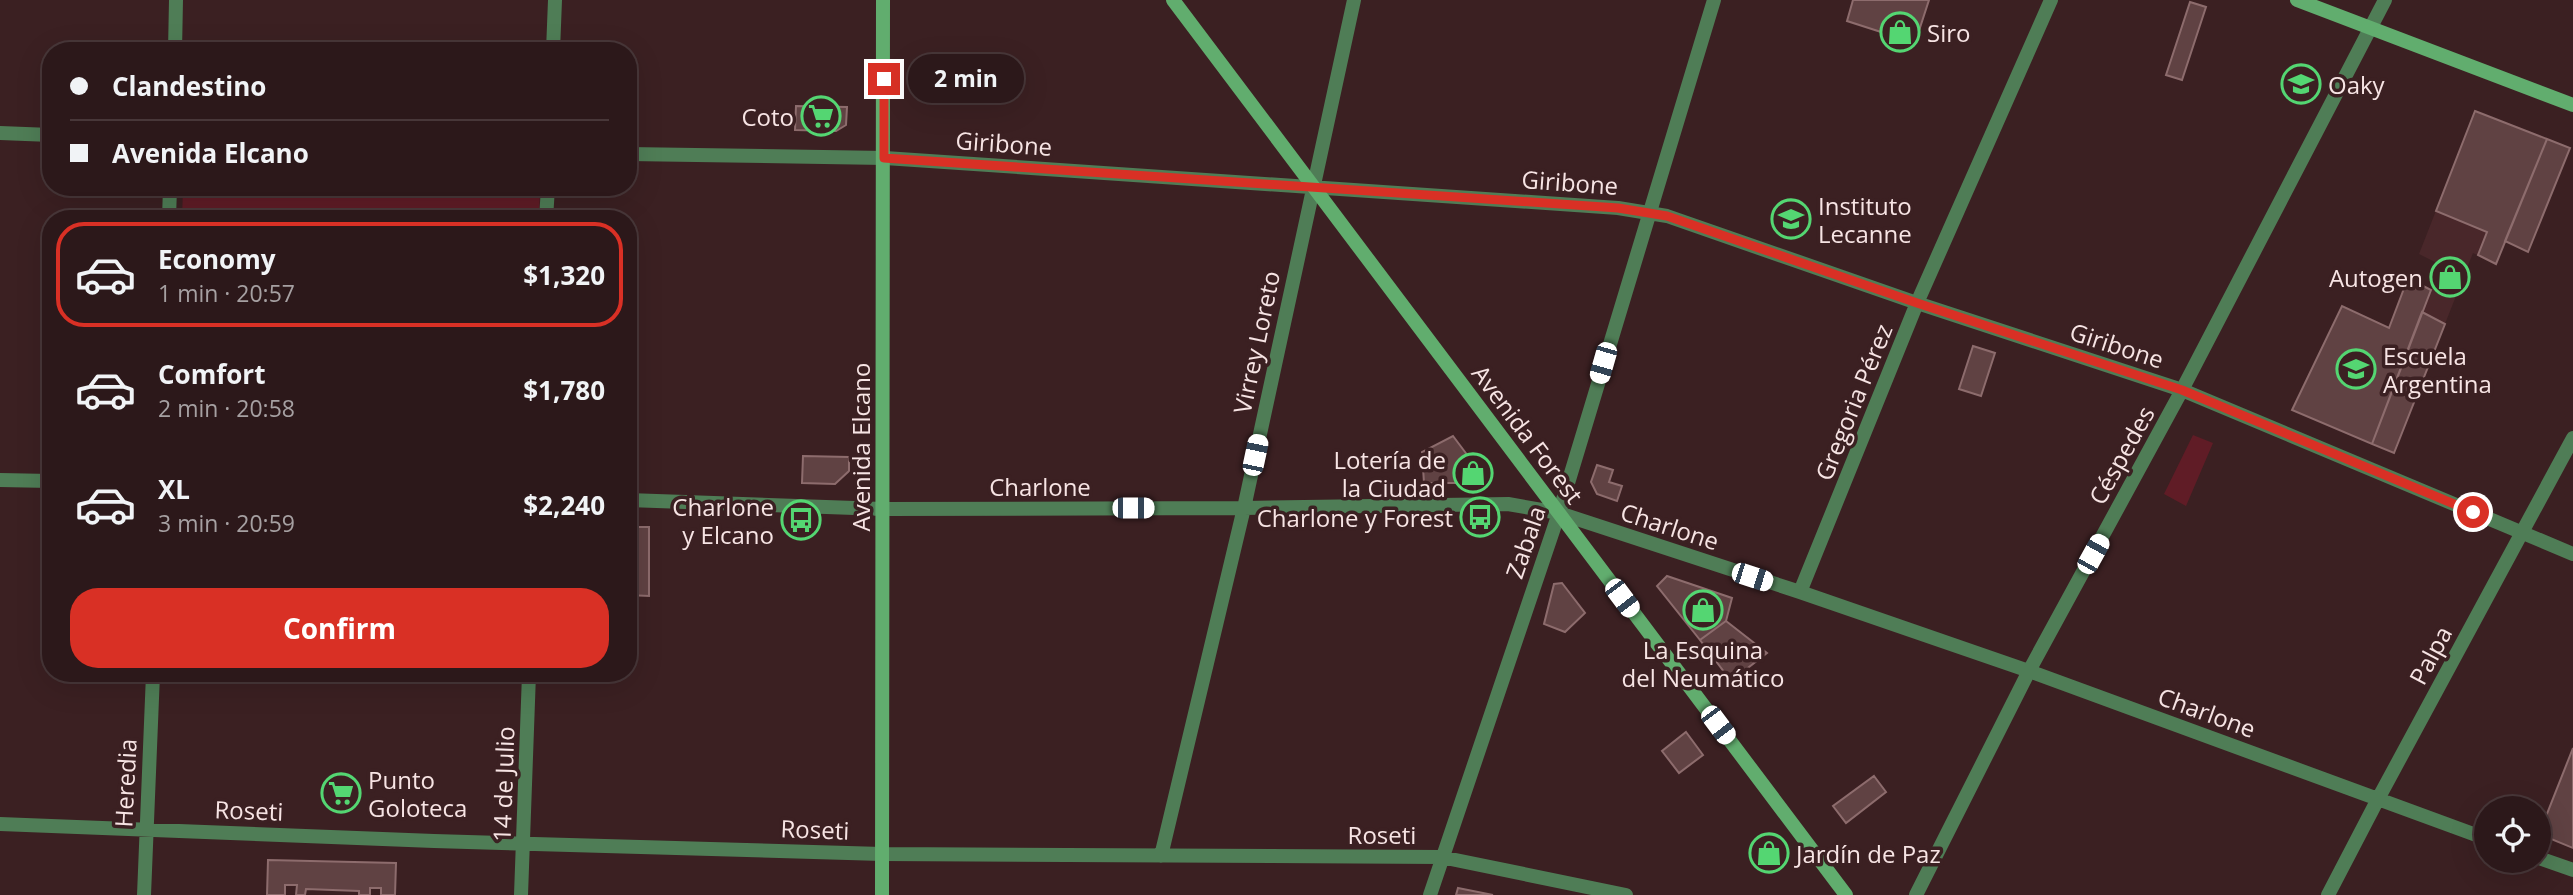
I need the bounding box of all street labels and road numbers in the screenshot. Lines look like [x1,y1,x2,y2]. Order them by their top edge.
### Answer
street label: Giribone [955,123,1053,163]
street label: Giribone [1521,162,1619,202]
street label: Virrey Loreto [1225,268,1287,416]
street label: Giribone [2066,314,2168,376]
street label: Gregoria Pérez [1807,319,1899,485]
street label: Avenida Forest [1465,358,1591,510]
street label: Avenida Elcano [844,362,877,532]
street label: Céspedes [2080,400,2162,510]
street label: Charlone [989,470,1091,503]
street label: Charlone [1617,495,1723,557]
street label: Zabala [1497,501,1553,583]
street label: Palpa [2401,620,2459,690]
street label: Charlone [2154,679,2260,745]
street label: 14 de Julio [484,726,522,842]
street label: Heredia [106,738,144,828]
street label: Roseti [214,792,284,828]
street label: Roseti [780,811,850,847]
street label: Roseti [1348,818,1416,851]

